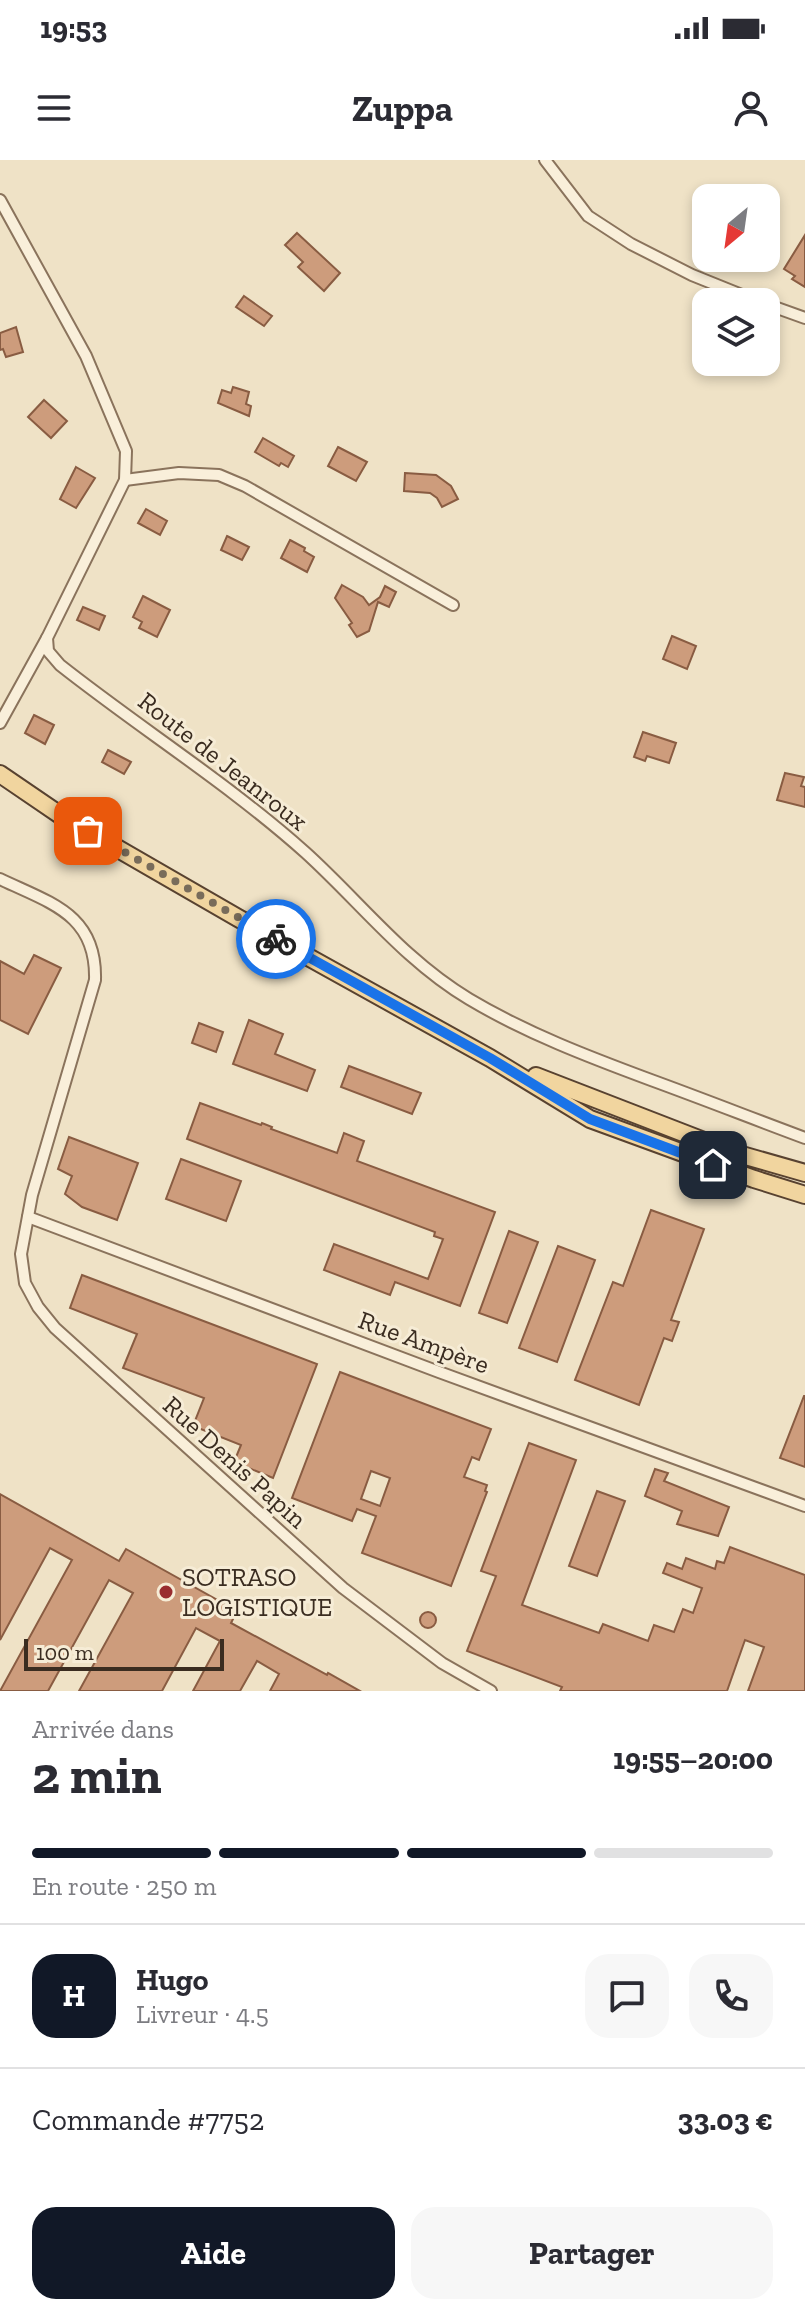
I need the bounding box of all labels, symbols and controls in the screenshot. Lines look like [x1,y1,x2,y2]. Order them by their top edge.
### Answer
text: 19:53 [40,10,107,46]
icon: menu [32,86,76,130]
icon: person [729,86,773,130]
text: Zuppa [352,87,453,130]
north arrow [692,184,780,272]
map controls [692,184,780,376]
button: layers [692,288,780,376]
street label: Route de Jeanroux [132,685,314,837]
pin [54,797,122,865]
icon: bag [66,809,110,853]
courier [236,899,316,979]
icon: bike [254,917,298,961]
pin [679,1131,747,1199]
icon: home [691,1143,735,1187]
street label: Rue Ampère [354,1304,494,1380]
street label: Rue Denis Papin [156,1389,314,1535]
place label: SOTRASO LOGISTIQUE [182,1561,332,1623]
marker: SOTRASO LOGISTIQUE [157,1583,175,1601]
scale bar [24,1635,224,1671]
text: 100 m [36,1639,94,1666]
text: Arrivée dans [32,1713,174,1745]
text: 19:55–20:00 [613,1741,773,1777]
text: 2 min [32,1744,162,1806]
text: En route · 250 m [32,1870,216,1902]
button: chat [585,1954,669,2038]
button: phone [689,1954,773,2038]
text: Hugo [136,1962,209,1998]
text: H [63,1978,85,2014]
text: Livreur · 4.5 [136,1998,269,2030]
text: Commande #7752 [32,2102,264,2138]
text: 33.03 € [678,2102,773,2138]
button: Aide [32,2207,395,2299]
button: Partager [411,2207,773,2299]

